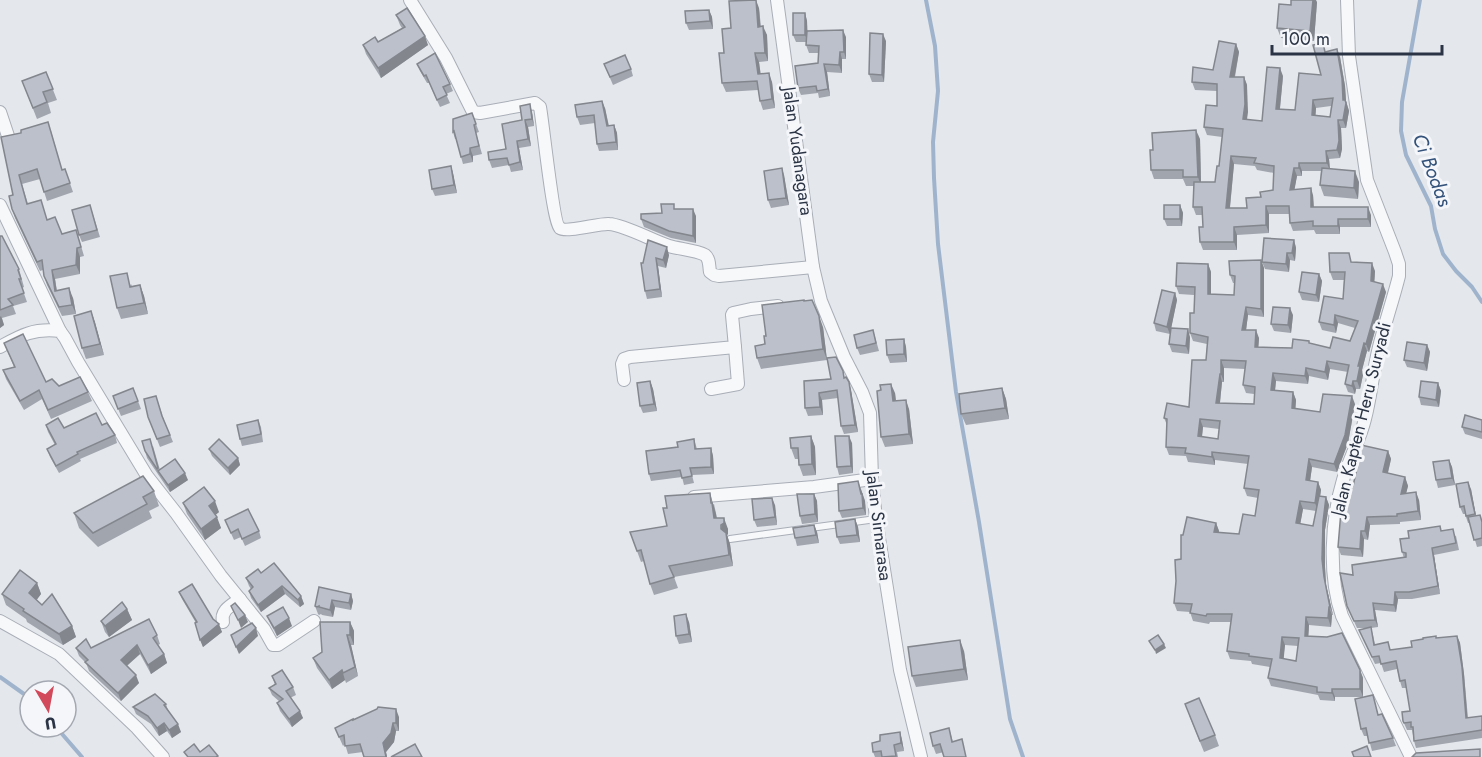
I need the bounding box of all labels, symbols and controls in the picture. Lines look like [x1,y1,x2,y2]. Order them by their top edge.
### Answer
scale bar [1272,18,1442,56]
text: 100 m [1281,26,1330,52]
street label: Jalan Yudanagara [776,83,820,217]
water label: Ci Bodas [1405,129,1459,211]
street label: Jalan Kapten Heru Suryadi [1324,319,1398,521]
street label: Jalan Sirnarasa [859,468,899,582]
north arrow [18,679,78,739]
text: U [43,711,58,736]

